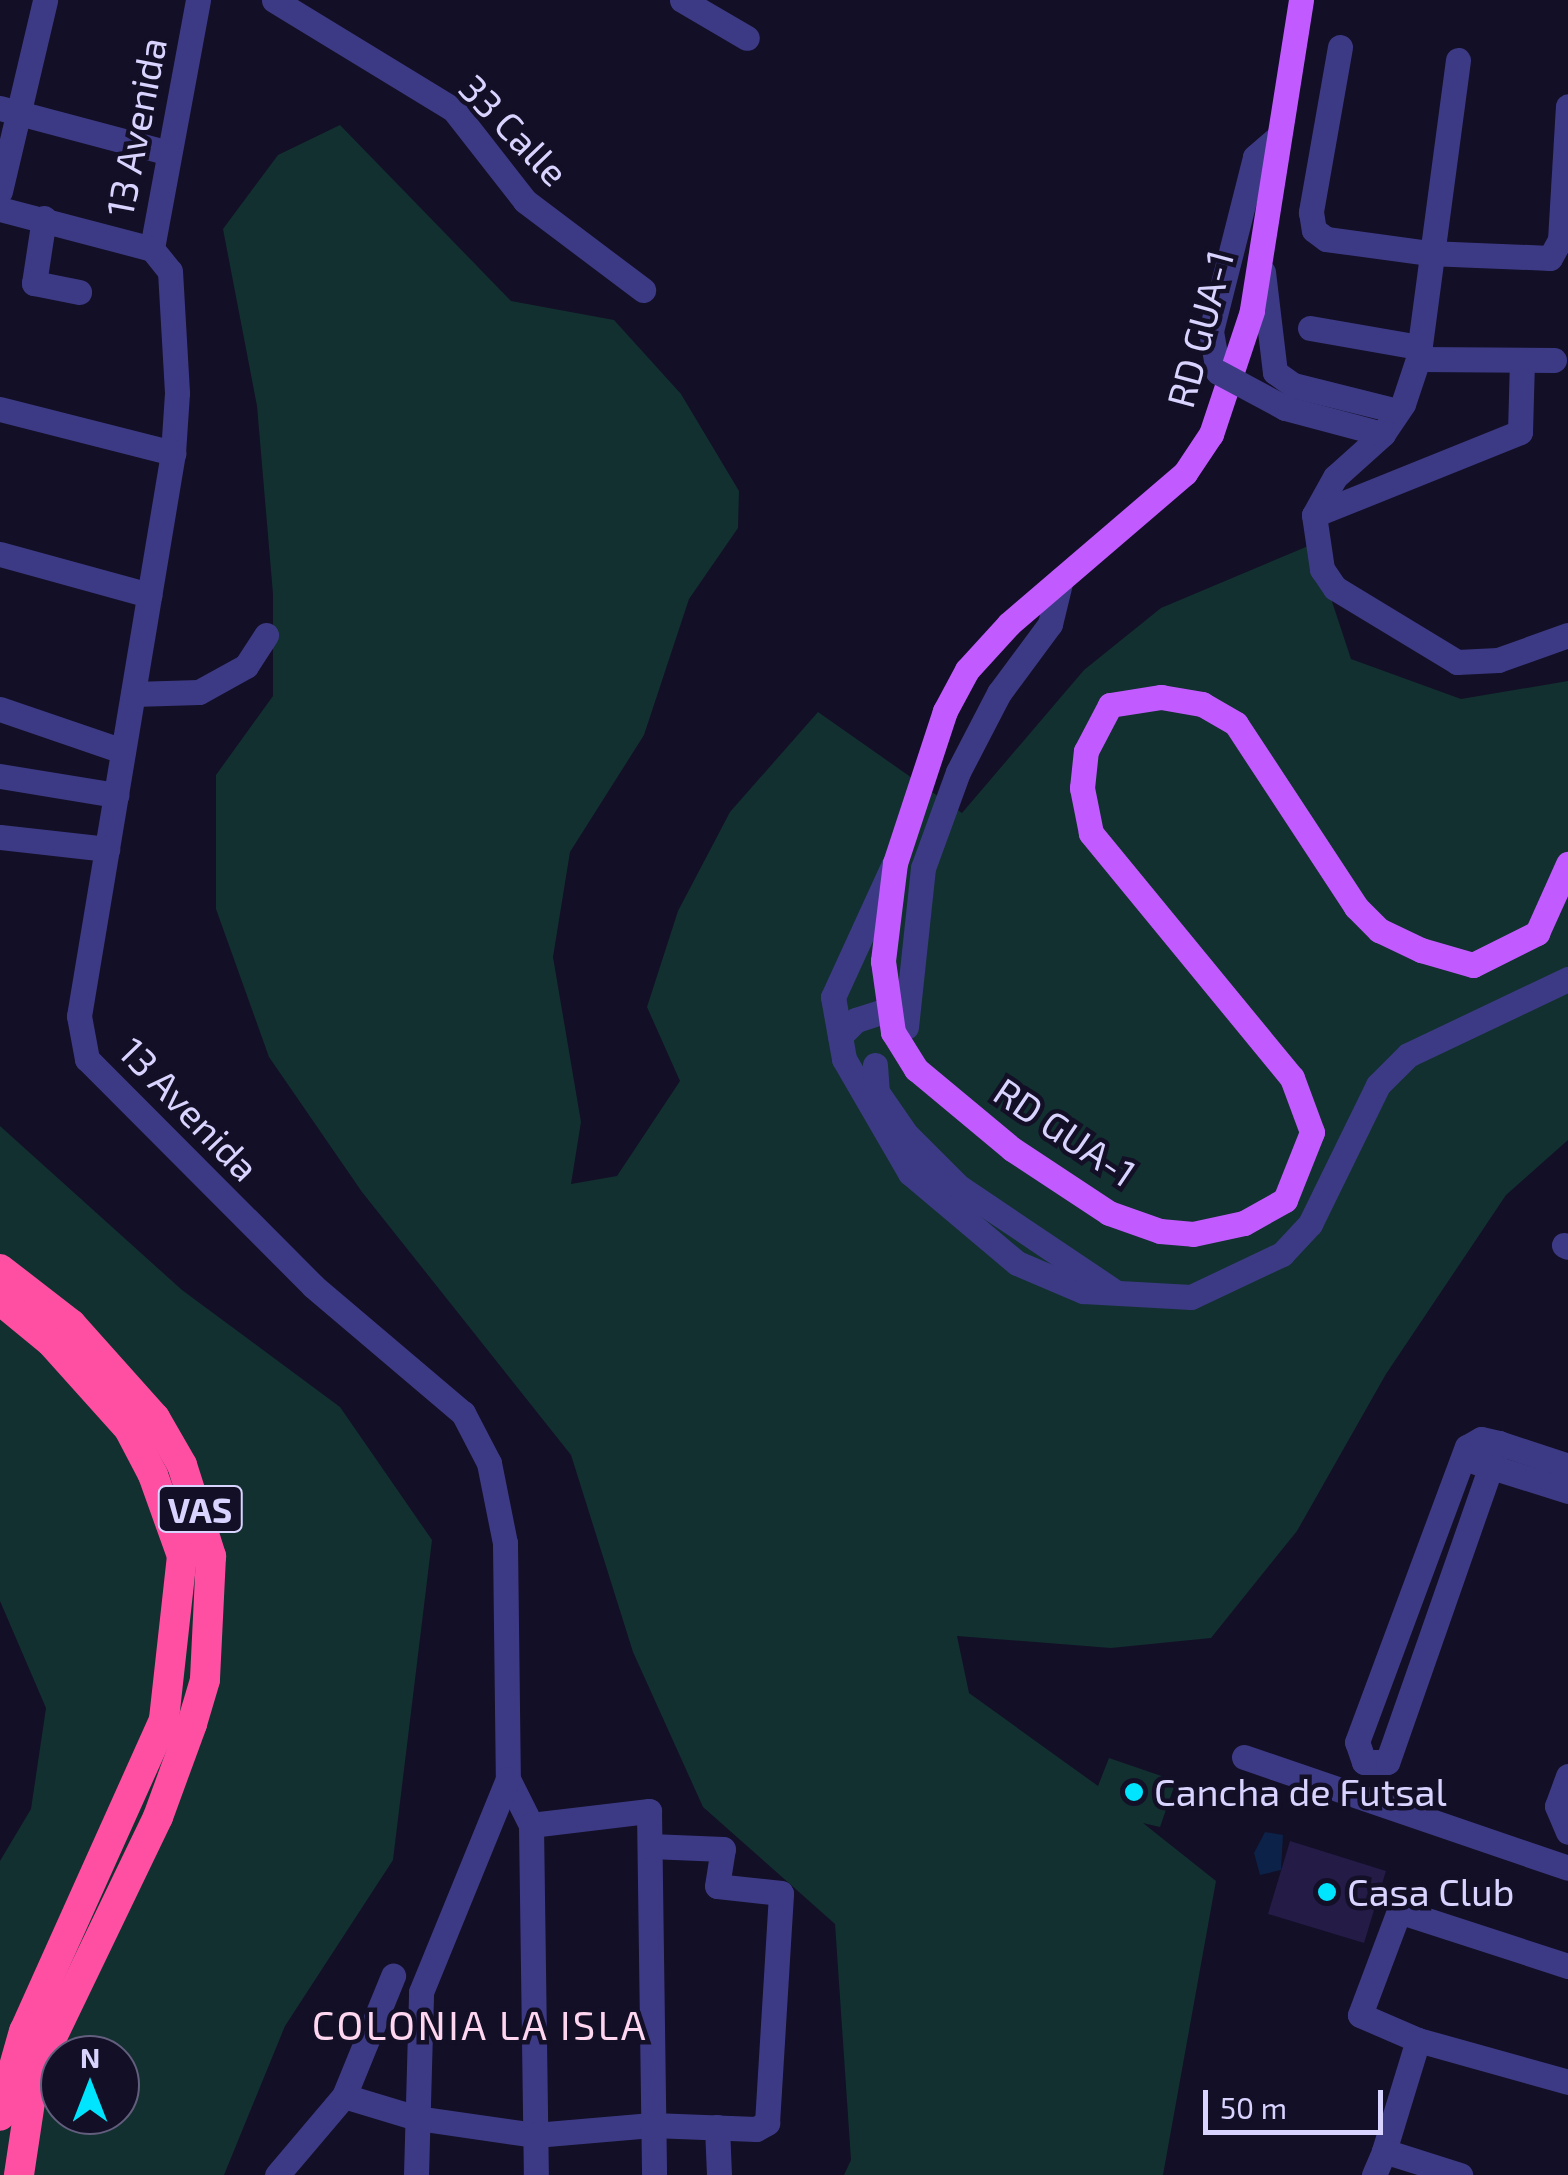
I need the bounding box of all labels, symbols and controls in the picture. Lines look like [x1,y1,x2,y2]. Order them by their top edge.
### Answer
street label: 13 Avenida [96,33,176,221]
street label: 33 Calle [450,65,578,195]
street label: RD GUA-1 [1157,245,1243,413]
street label: 13 Avenida [109,1028,269,1190]
street label: RD GUA-1 [986,1068,1144,1196]
road number: VAS [158,1479,242,1539]
place label: Cancha de Futsal [1154,1769,1447,1815]
marker: Cancha de Futsal [1123,1781,1145,1803]
place label: Casa Club [1347,1869,1514,1915]
marker: Casa Club [1316,1881,1338,1903]
district label: COLONIA LA ISLA [311,2000,649,2048]
north arrow [40,2035,140,2135]
text: N [80,2040,100,2074]
scale bar [1208,2070,1388,2132]
text: 50 m [1220,2089,1287,2125]

